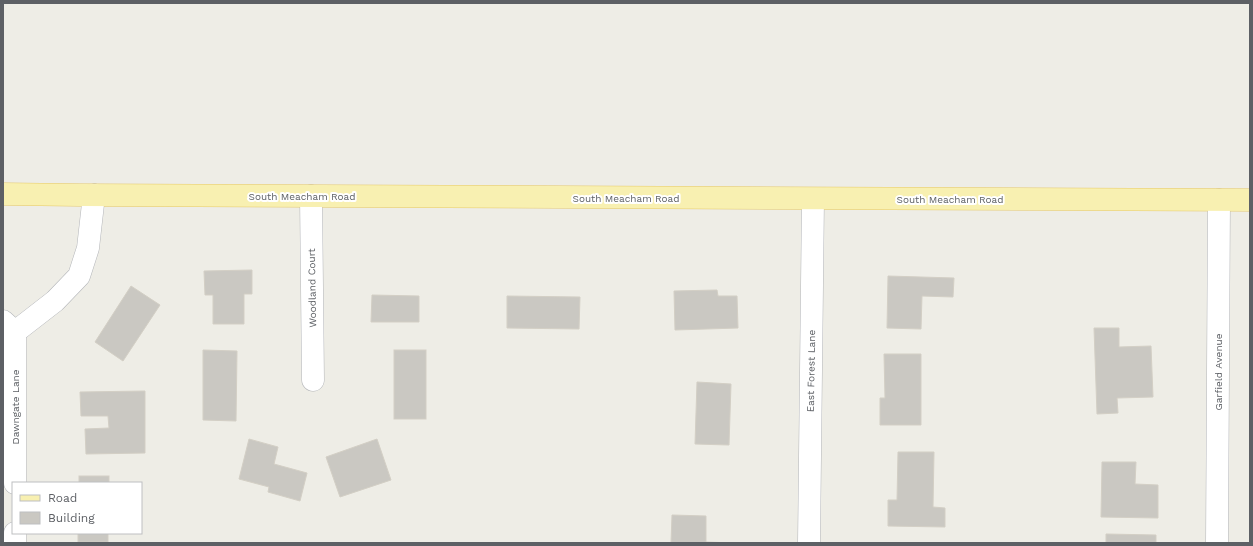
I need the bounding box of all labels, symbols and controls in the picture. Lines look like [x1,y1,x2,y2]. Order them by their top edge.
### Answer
street label: South Meacham Road [248,191,356,202]
street label: South Meacham Road [572,193,680,204]
street label: South Meacham Road [896,194,1004,205]
street label: Woodland Court [306,248,318,328]
street label: East Forest Lane [805,329,817,412]
street label: Garfield Avenue [1213,333,1224,411]
street label: Dawngate Lane [10,369,21,445]
legend [12,482,142,534]
text: Road [48,491,77,505]
text: Building [48,511,95,525]

